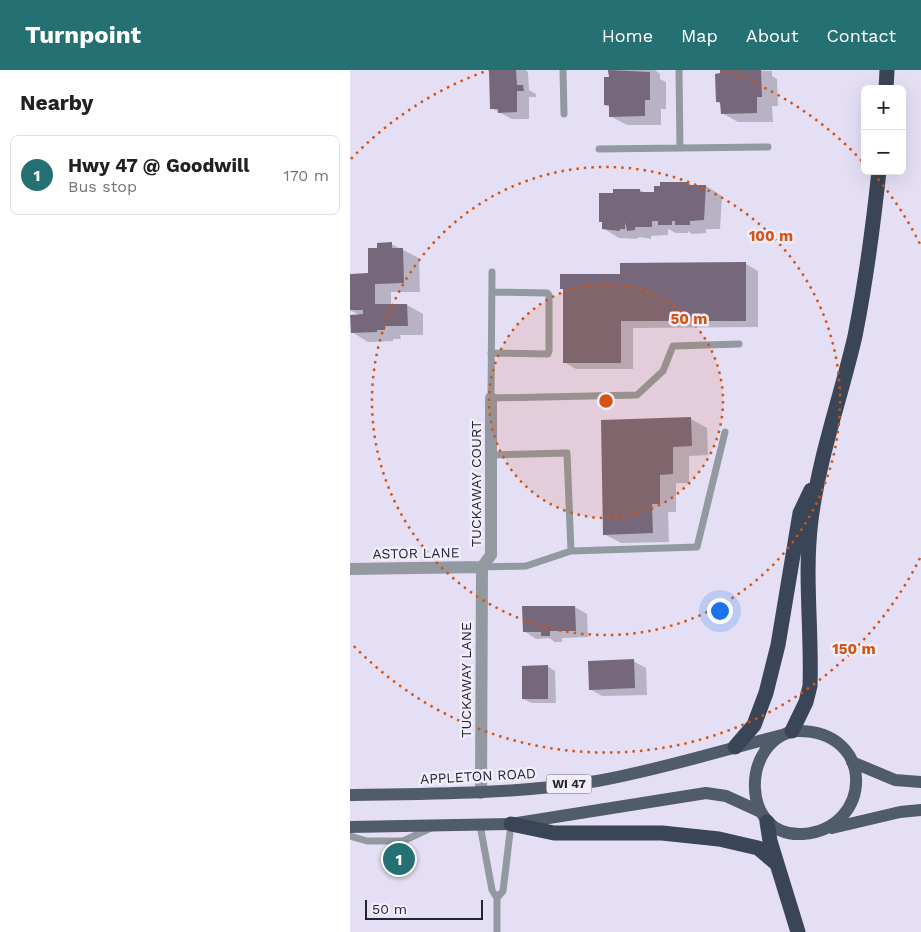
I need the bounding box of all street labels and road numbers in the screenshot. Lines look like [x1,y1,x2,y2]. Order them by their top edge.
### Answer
street label: TUCKAWAY COURT [468,420,484,547]
street label: ASTOR LANE [372,544,460,562]
street label: TUCKAWAY LANE [458,622,474,738]
street label: APPLETON ROAD [420,765,536,787]
road number: WI 47 [546,774,592,794]

